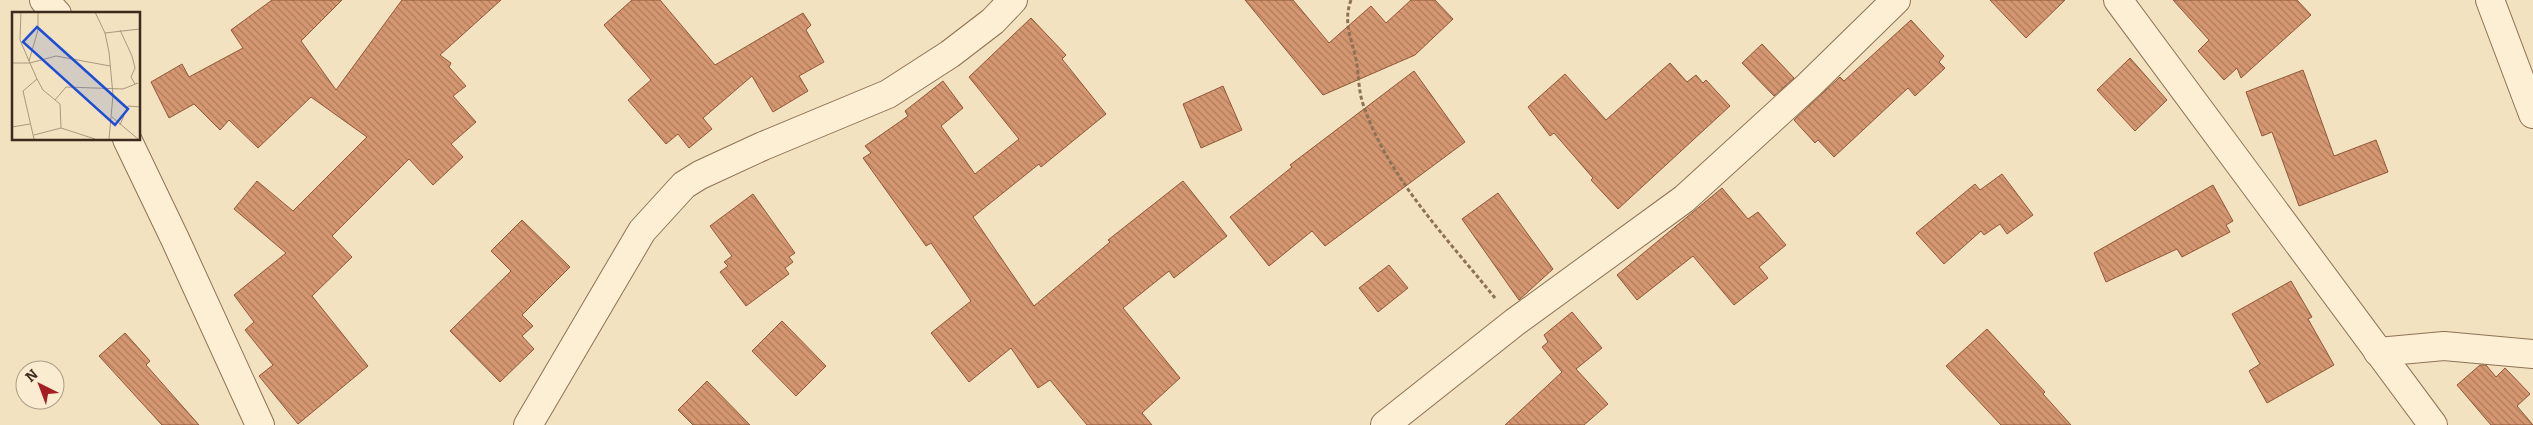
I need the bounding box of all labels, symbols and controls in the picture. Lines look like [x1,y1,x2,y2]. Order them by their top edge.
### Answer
inset map [12,12,140,140]
north arrow [15,360,65,410]
text: N [22,366,41,386]

